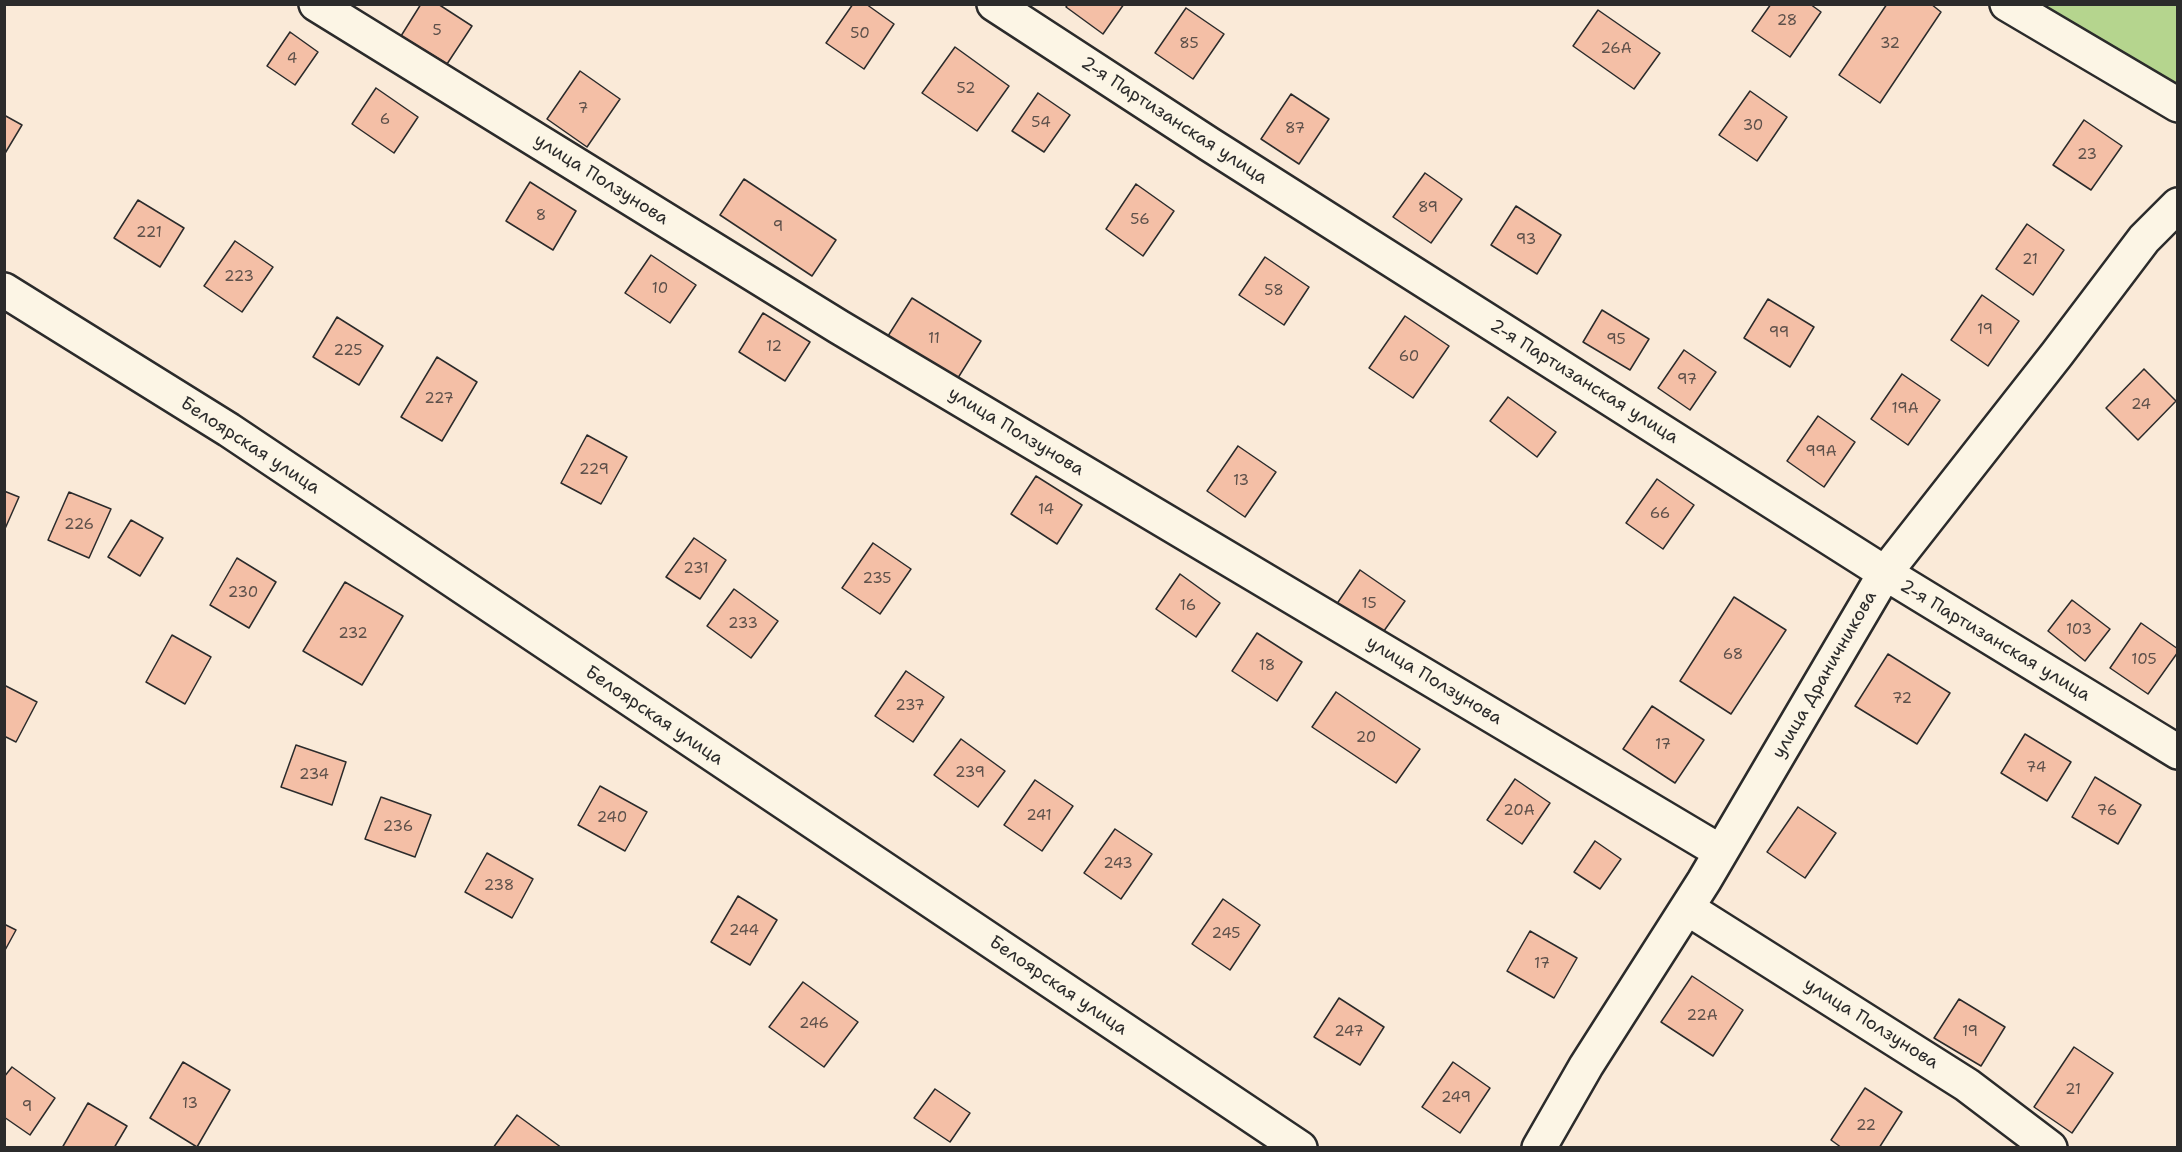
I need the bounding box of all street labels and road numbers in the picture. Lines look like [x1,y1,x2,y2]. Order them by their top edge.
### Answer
street label: 2-я Партизанская улица [1077,53,1271,189]
street label: улица Ползунова [530,130,672,230]
street label: 2-я Партизанская улица [1486,315,1682,449]
street label: улица Ползунова [944,383,1088,481]
street label: Белоярская улица [176,393,324,499]
street label: 2-я Партизанская улица [1896,576,2094,706]
street label: улица Драничникова [1768,587,1882,763]
street label: улица Ползунова [1362,632,1506,730]
street label: Белоярская улица [581,662,727,770]
street label: Белоярская улица [985,932,1131,1040]
street label: улица Ползунова [1800,974,1942,1074]

